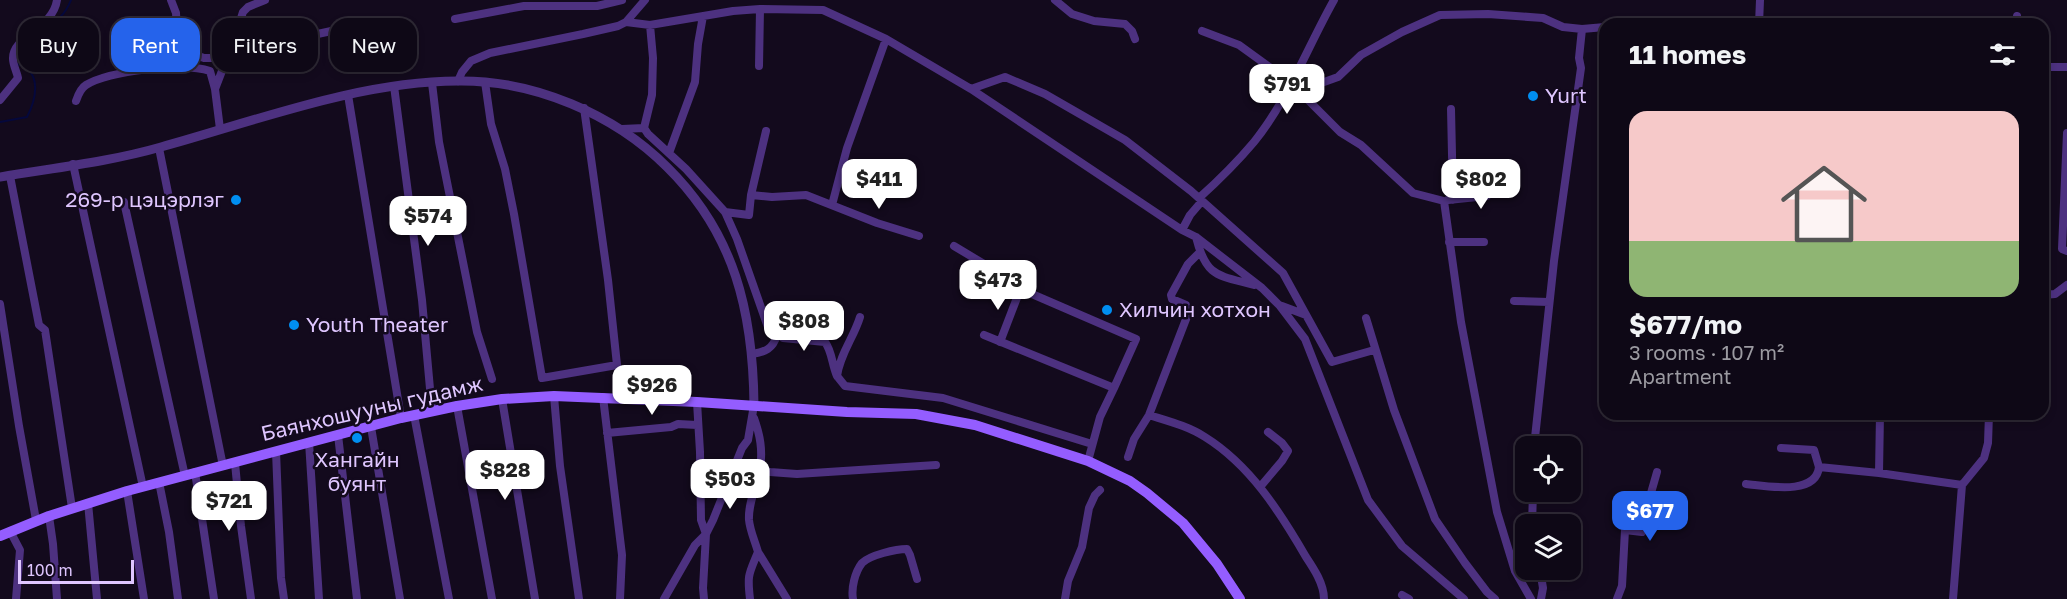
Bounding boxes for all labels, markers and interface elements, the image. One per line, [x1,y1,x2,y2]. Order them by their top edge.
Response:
chip: Buy [18,18,99,72]
chip: Rent [111,18,200,72]
chip: Filters [212,18,318,72]
chip: New [330,18,417,72]
icon: filters [1986,38,2019,71]
text: 11 homes [1629,39,1746,70]
pin: $791 [1251,64,1323,115]
text: $791 [1263,71,1311,95]
place label: Yurt [1545,82,1587,108]
marker: Yurt [1526,89,1540,103]
icon: home [1770,150,1878,258]
pin: $411 [843,159,915,210]
pin: $802 [1445,159,1517,210]
text: $411 [856,166,902,190]
text: $802 [1455,166,1507,190]
place label: 269-р цэцэрлэг [65,186,224,212]
marker: 269-р цэцэрлэг [229,193,243,207]
pin: $574 [392,196,464,247]
text: $574 [404,203,453,227]
pin: $473 [962,260,1034,311]
text: $473 [974,267,1023,291]
place label: Хилчин хотхон [1119,296,1271,322]
pin: $808 [768,301,840,352]
marker: Хилчин хотхон [1100,303,1114,317]
text: $808 [778,308,830,332]
text: $677/mo [1629,309,1742,340]
place label: Youth Theater [306,311,448,337]
marker: Youth Theater [287,318,301,332]
text: 3 rooms · 107 m² [1629,340,1784,364]
text: Apartment [1629,364,1732,388]
pin: $926 [616,365,688,416]
street label: Баянхошууны гудамж [258,370,485,446]
text: $926 [627,372,678,396]
marker: Хангайн буянт [350,431,364,445]
map controls [1515,436,1581,580]
button: locate [1515,436,1581,502]
place label: Хангайн буянт [314,446,400,496]
pin: $828 [469,450,541,501]
text: $828 [479,457,531,481]
pin: $503 [694,459,766,510]
text: $503 [705,466,755,490]
pin: $721 [193,481,265,532]
text: $721 [206,488,252,512]
pin: $677 [1614,491,1686,542]
text: $677 [1626,498,1674,522]
button: layers [1515,514,1581,580]
scale bar [18,557,134,584]
text: 100 m [27,560,73,580]

